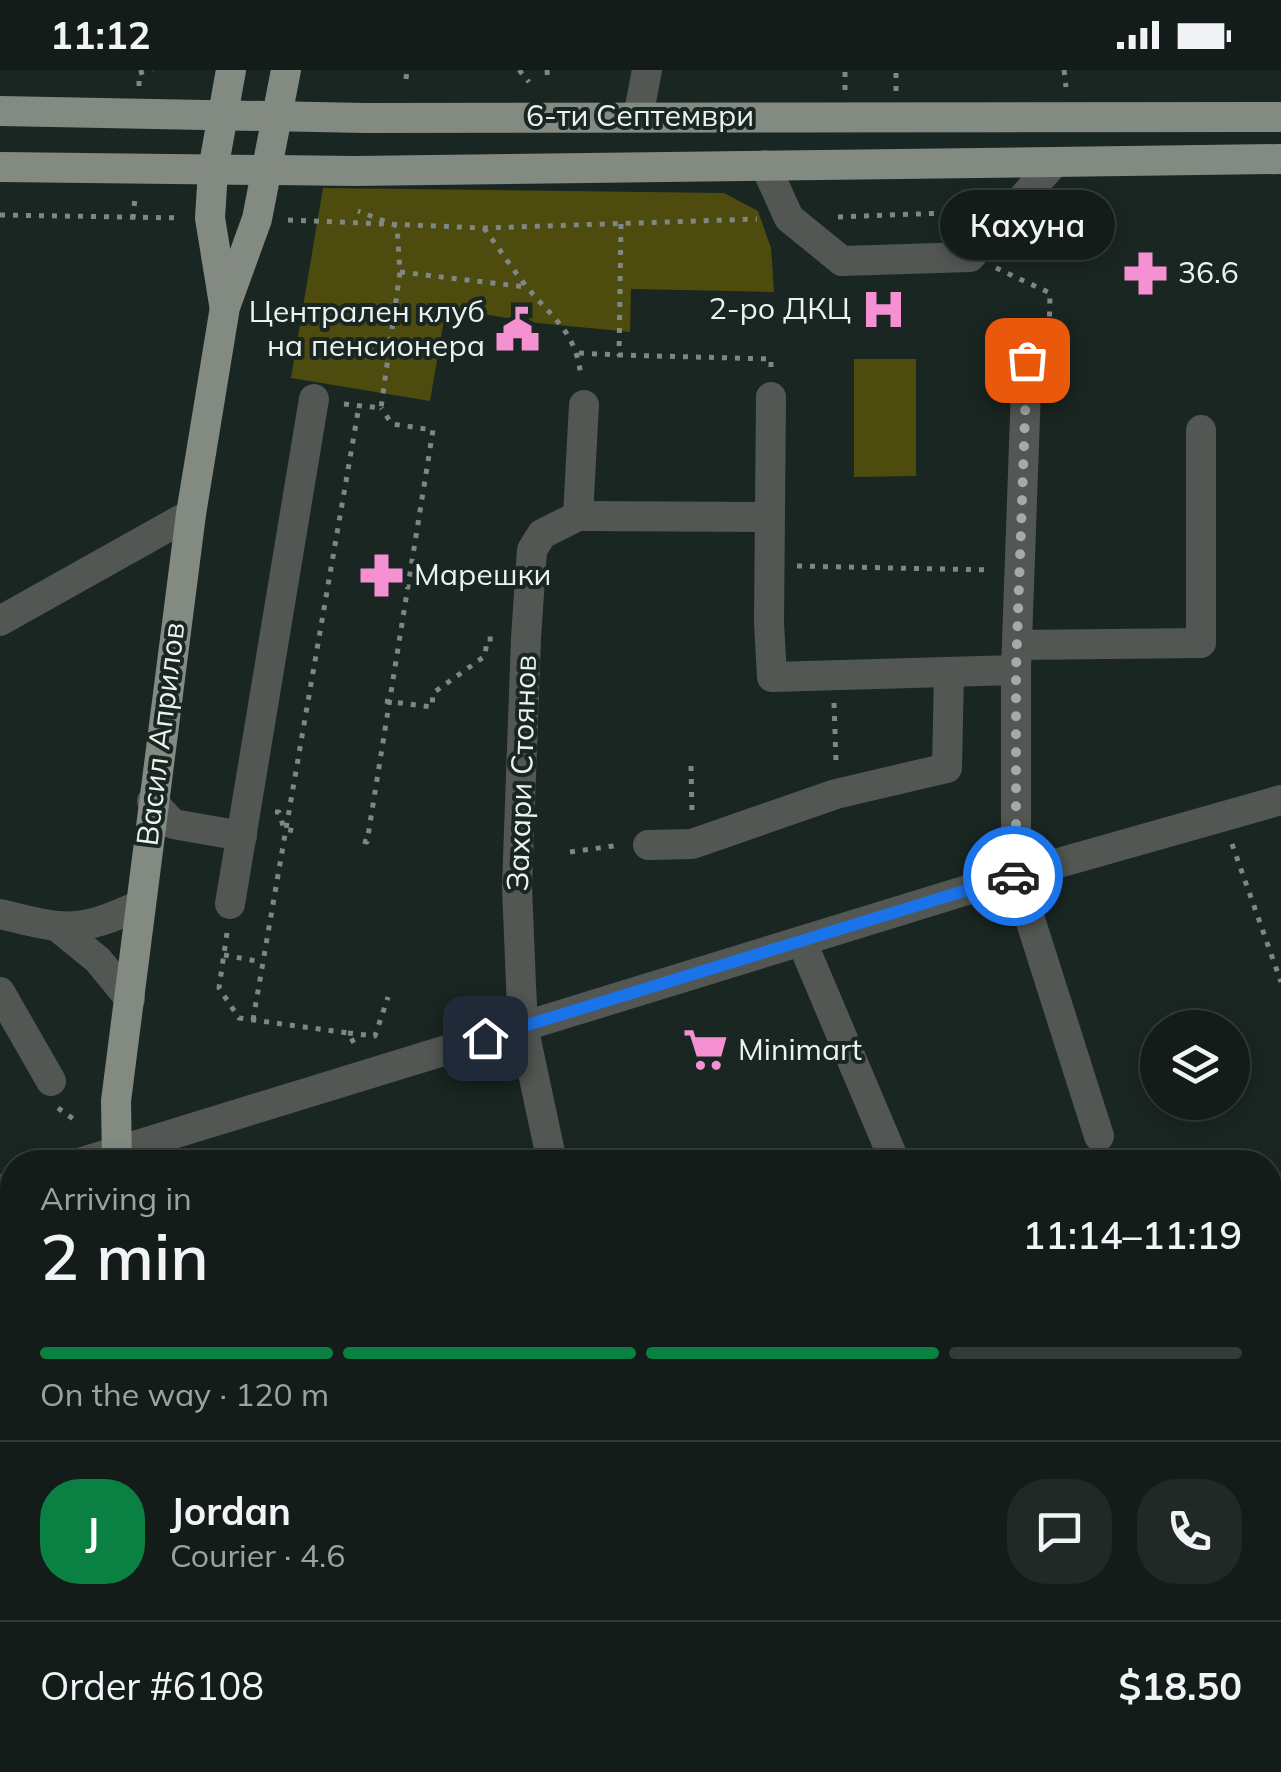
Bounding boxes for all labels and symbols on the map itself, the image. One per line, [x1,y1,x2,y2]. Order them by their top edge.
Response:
street label: 6-ти Септември [526,96,754,134]
callout: Кахуна [940,190,1114,260]
pharmacy icon: 36.6 [1121,249,1169,297]
place label: 36.6 [1178,253,1239,291]
hospital icon: 2-ро ДКЦ [860,285,908,333]
place label: 2-ро ДКЦ [709,289,851,327]
place label: Централен клуб на пенсионера [249,292,485,364]
public building icon: Централен клуб на пенсионера [494,305,542,353]
pin [985,318,1070,403]
pharmacy icon: Марешки [357,551,405,599]
place label: Марешки [414,555,551,593]
street label: Васил Априлов [127,620,193,848]
street label: Захари Стоянов [498,654,544,892]
courier [963,826,1063,926]
pin [443,996,528,1081]
supermarket icon: Minimart [681,1026,729,1074]
place label: Minimart [738,1030,862,1068]

